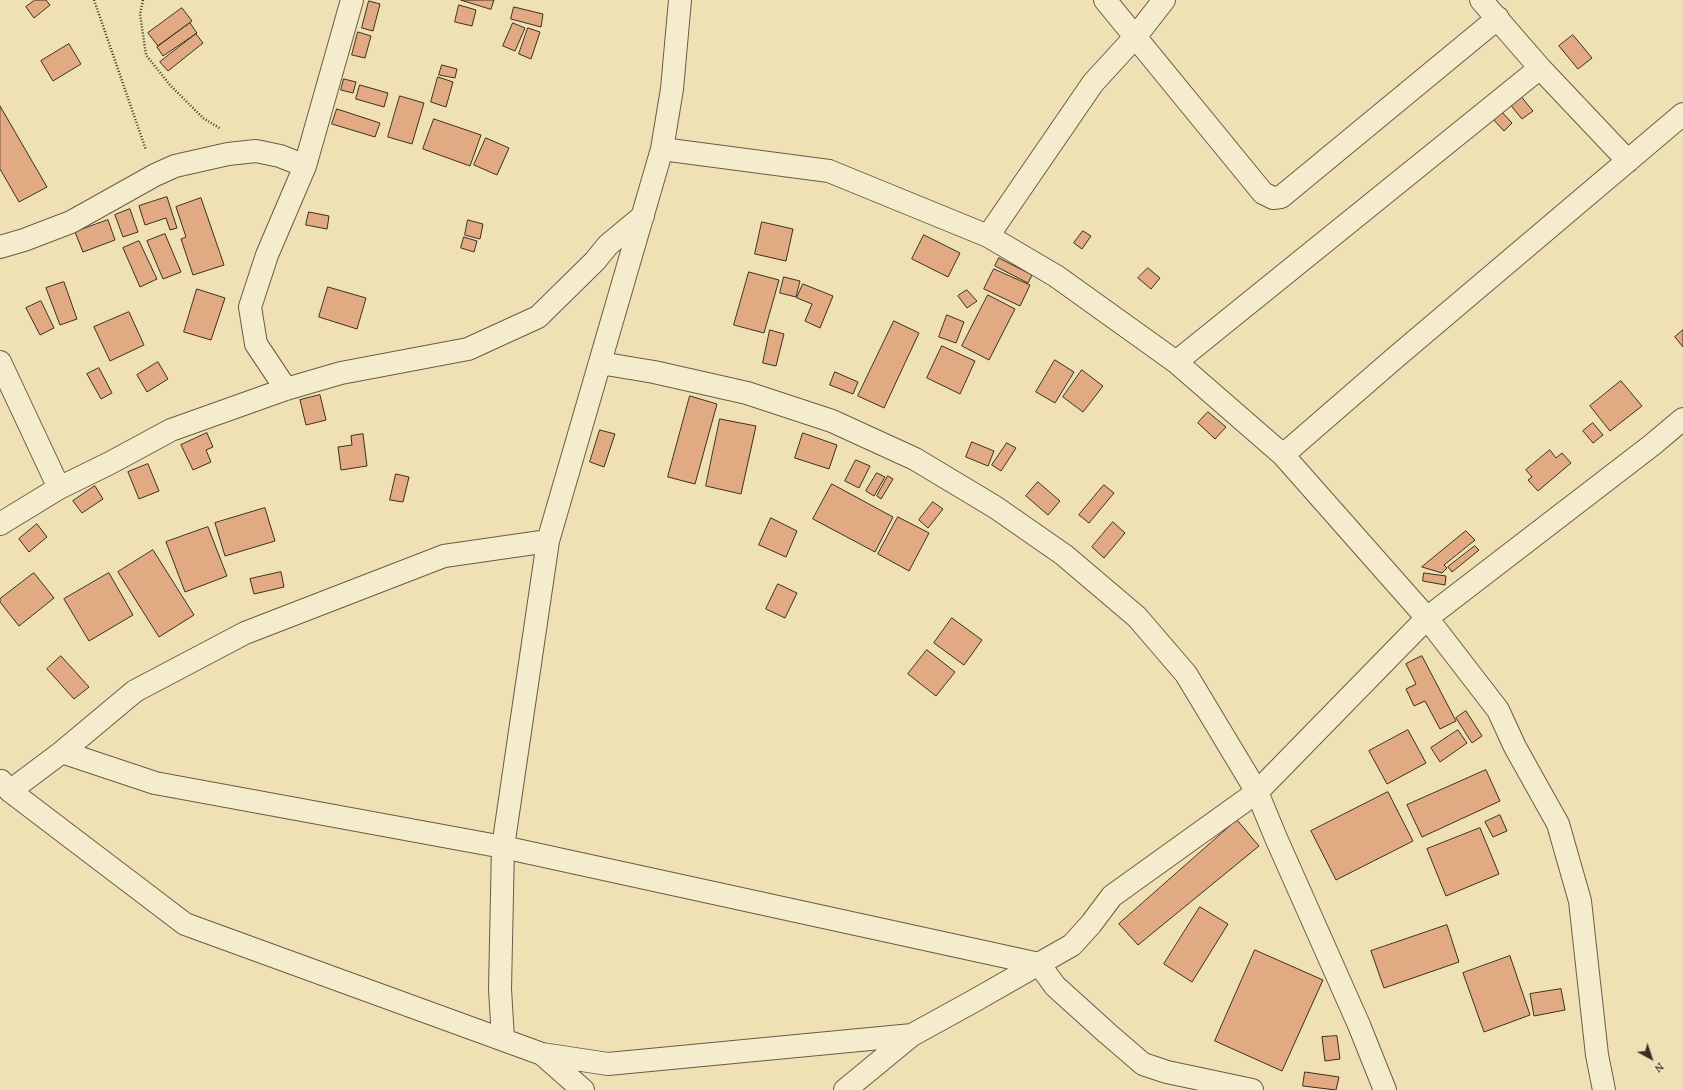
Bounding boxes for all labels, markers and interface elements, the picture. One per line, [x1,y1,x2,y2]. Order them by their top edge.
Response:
north arrow [1631,1038,1671,1078]
text: N [1652,1060,1666,1075]

